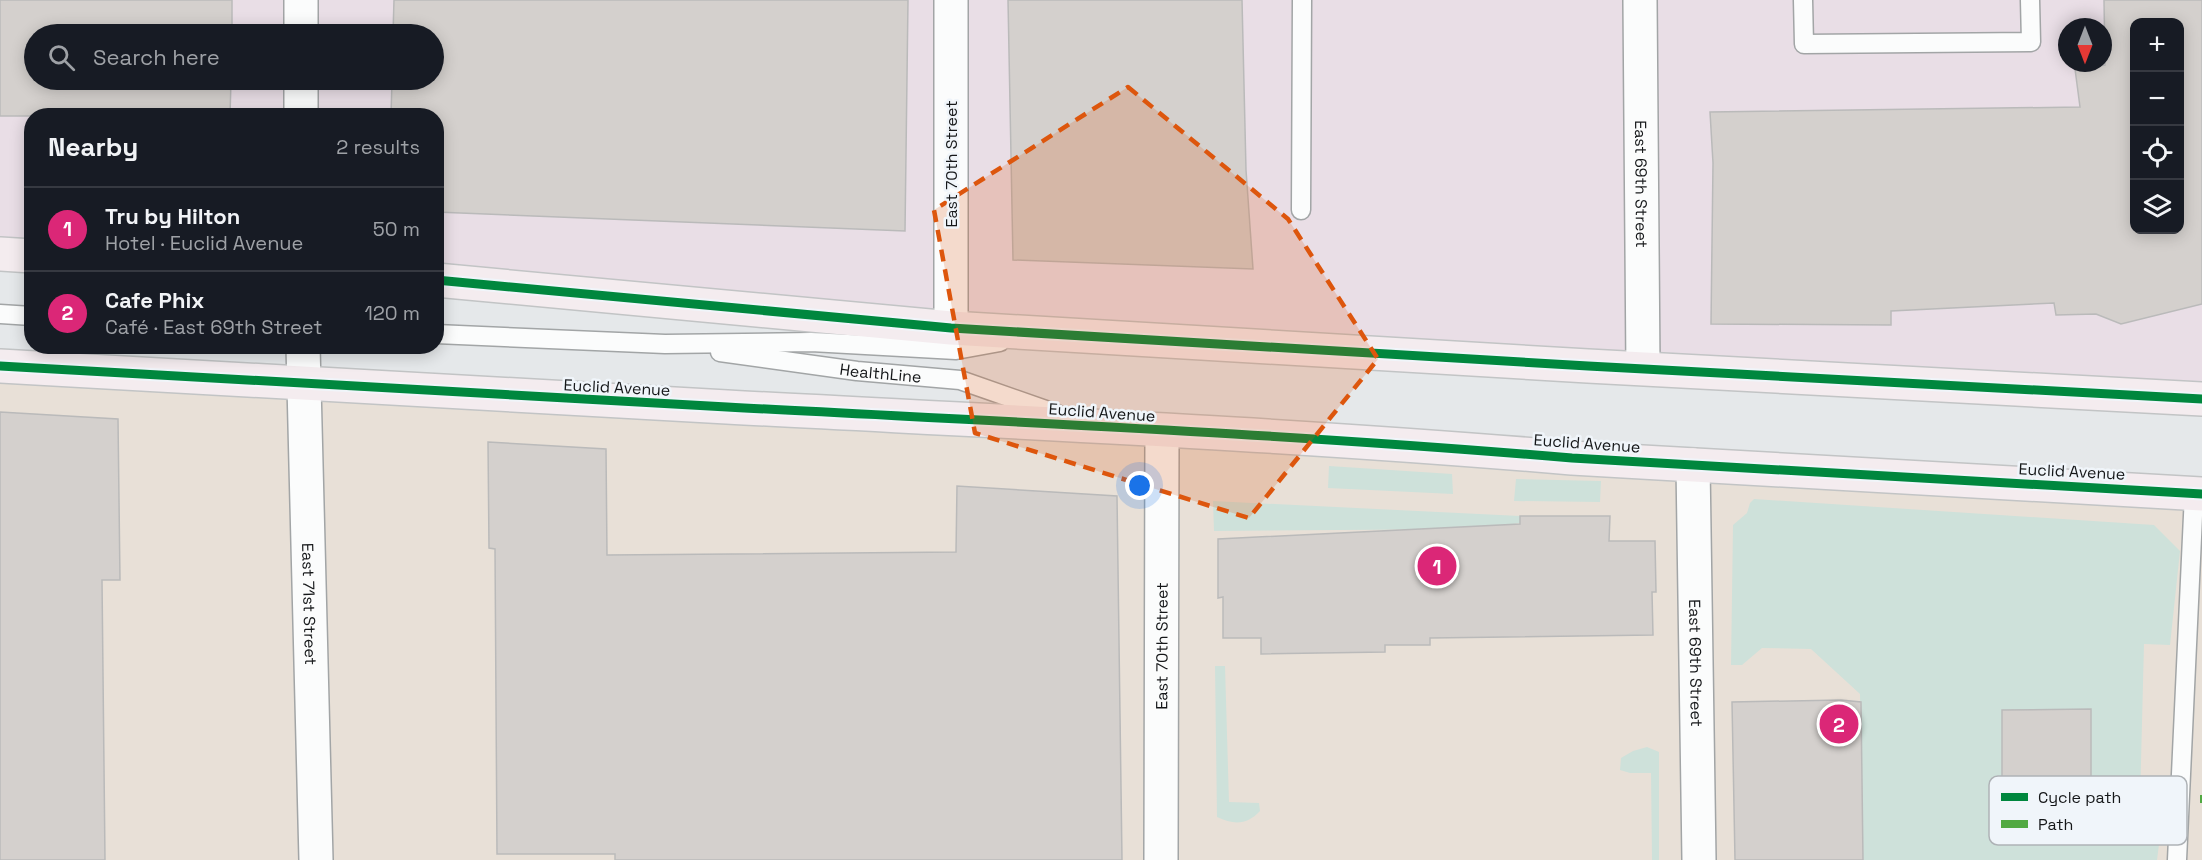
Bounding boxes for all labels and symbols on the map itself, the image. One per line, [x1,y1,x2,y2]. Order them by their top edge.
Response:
north arrow [2058,18,2112,72]
street label: East 70th Street [941,100,962,228]
street label: East 69th Street [1630,120,1652,248]
street label: HealthLine [838,359,922,388]
street label: Euclid Avenue [563,374,671,401]
street label: Euclid Avenue [1048,398,1156,427]
street label: Euclid Avenue [1533,429,1641,458]
street label: Euclid Avenue [2018,458,2126,485]
your location [1125,471,1154,500]
street label: East 71st Street [297,543,321,665]
pin: 1 [1418,544,1456,588]
street label: East 70th Street [1151,582,1173,710]
street label: East 69th Street [1684,599,1707,727]
pin: 2 [1820,702,1858,746]
legend [1989,776,2187,845]
text: Cycle path [2038,787,2121,808]
text: Path [2038,814,2073,835]

